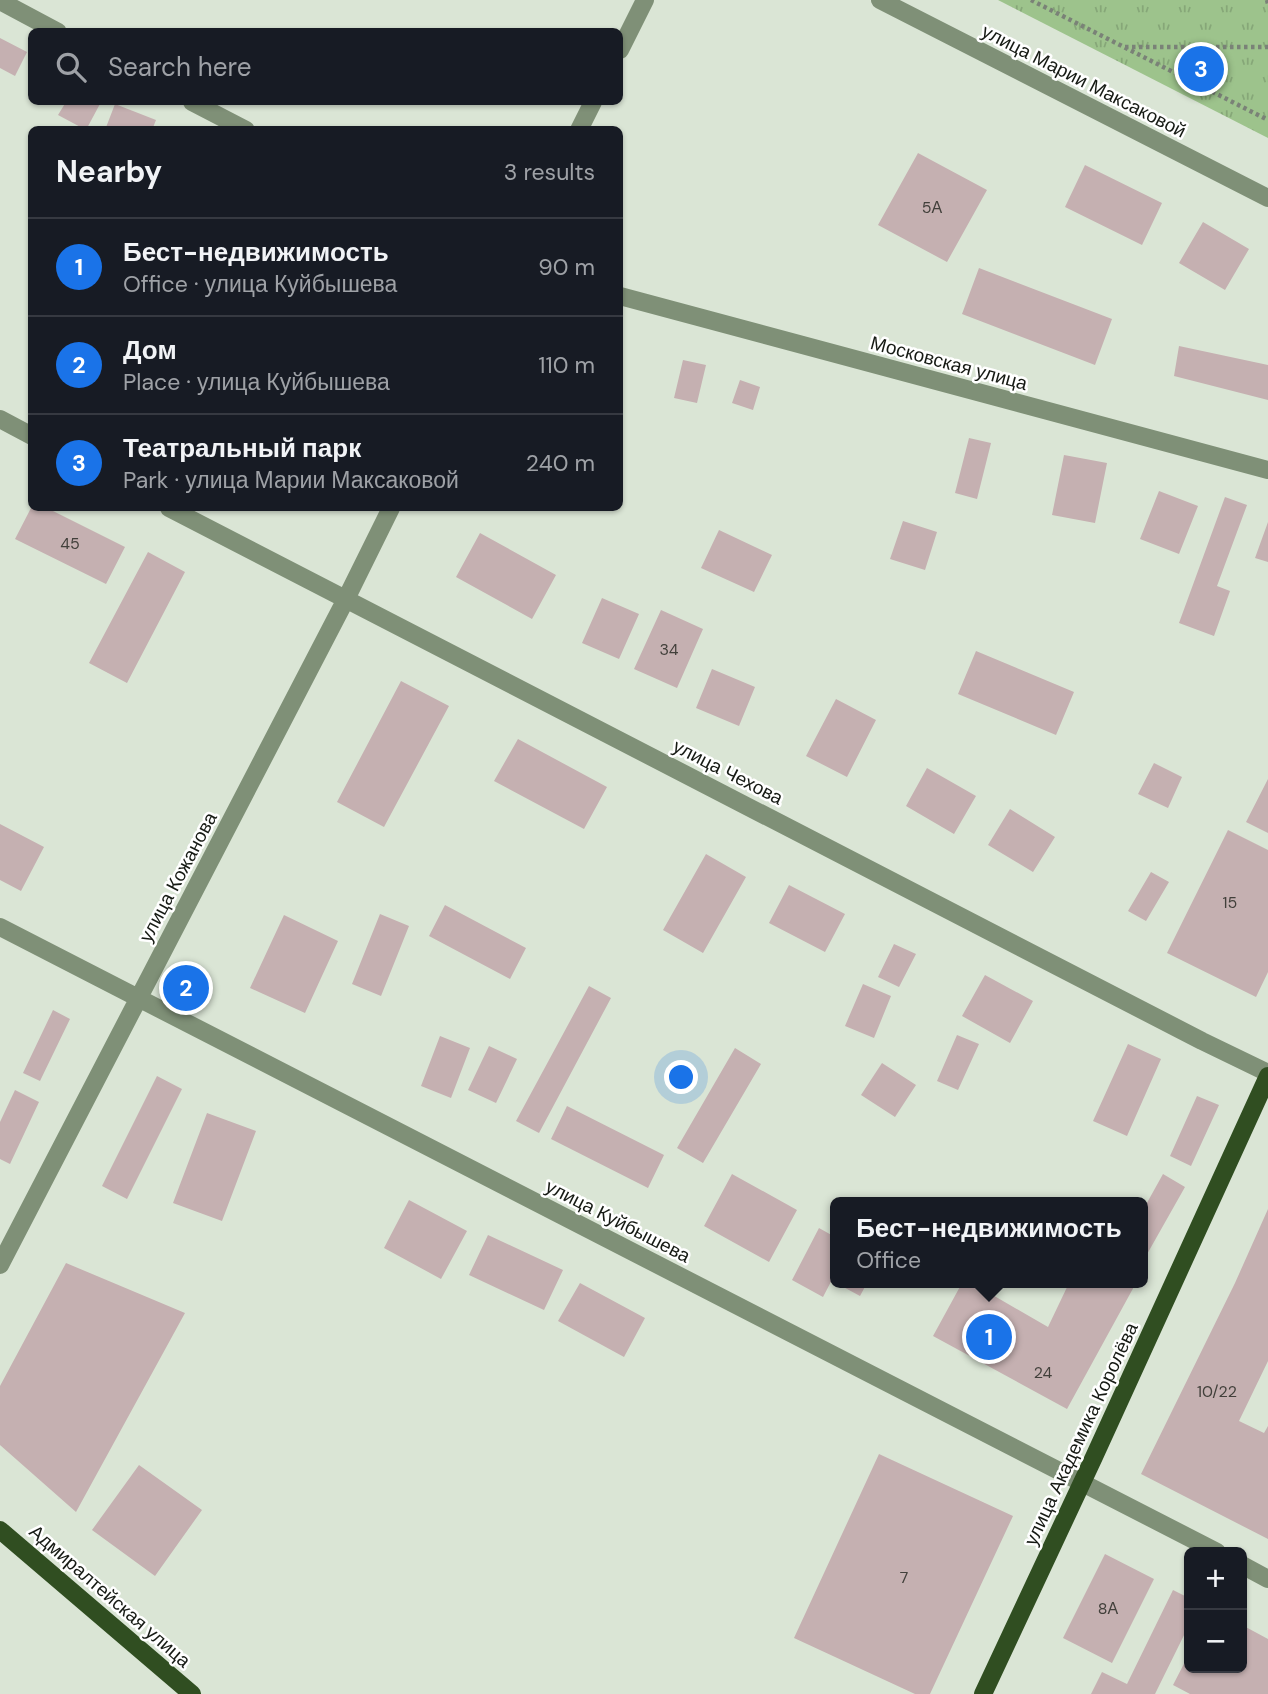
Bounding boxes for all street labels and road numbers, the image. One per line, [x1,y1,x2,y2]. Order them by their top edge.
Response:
street label: улица Марии Максаковой [978,19,1190,143]
street label: Московская улица [868,330,1031,396]
street label: улица Чехова [669,734,788,811]
street label: улица Кожанова [133,807,223,946]
street label: улица Куйбышева [541,1174,695,1268]
street label: улица Академика Королёва [1018,1318,1144,1550]
street label: Адмиралтейская улица [24,1519,196,1673]

